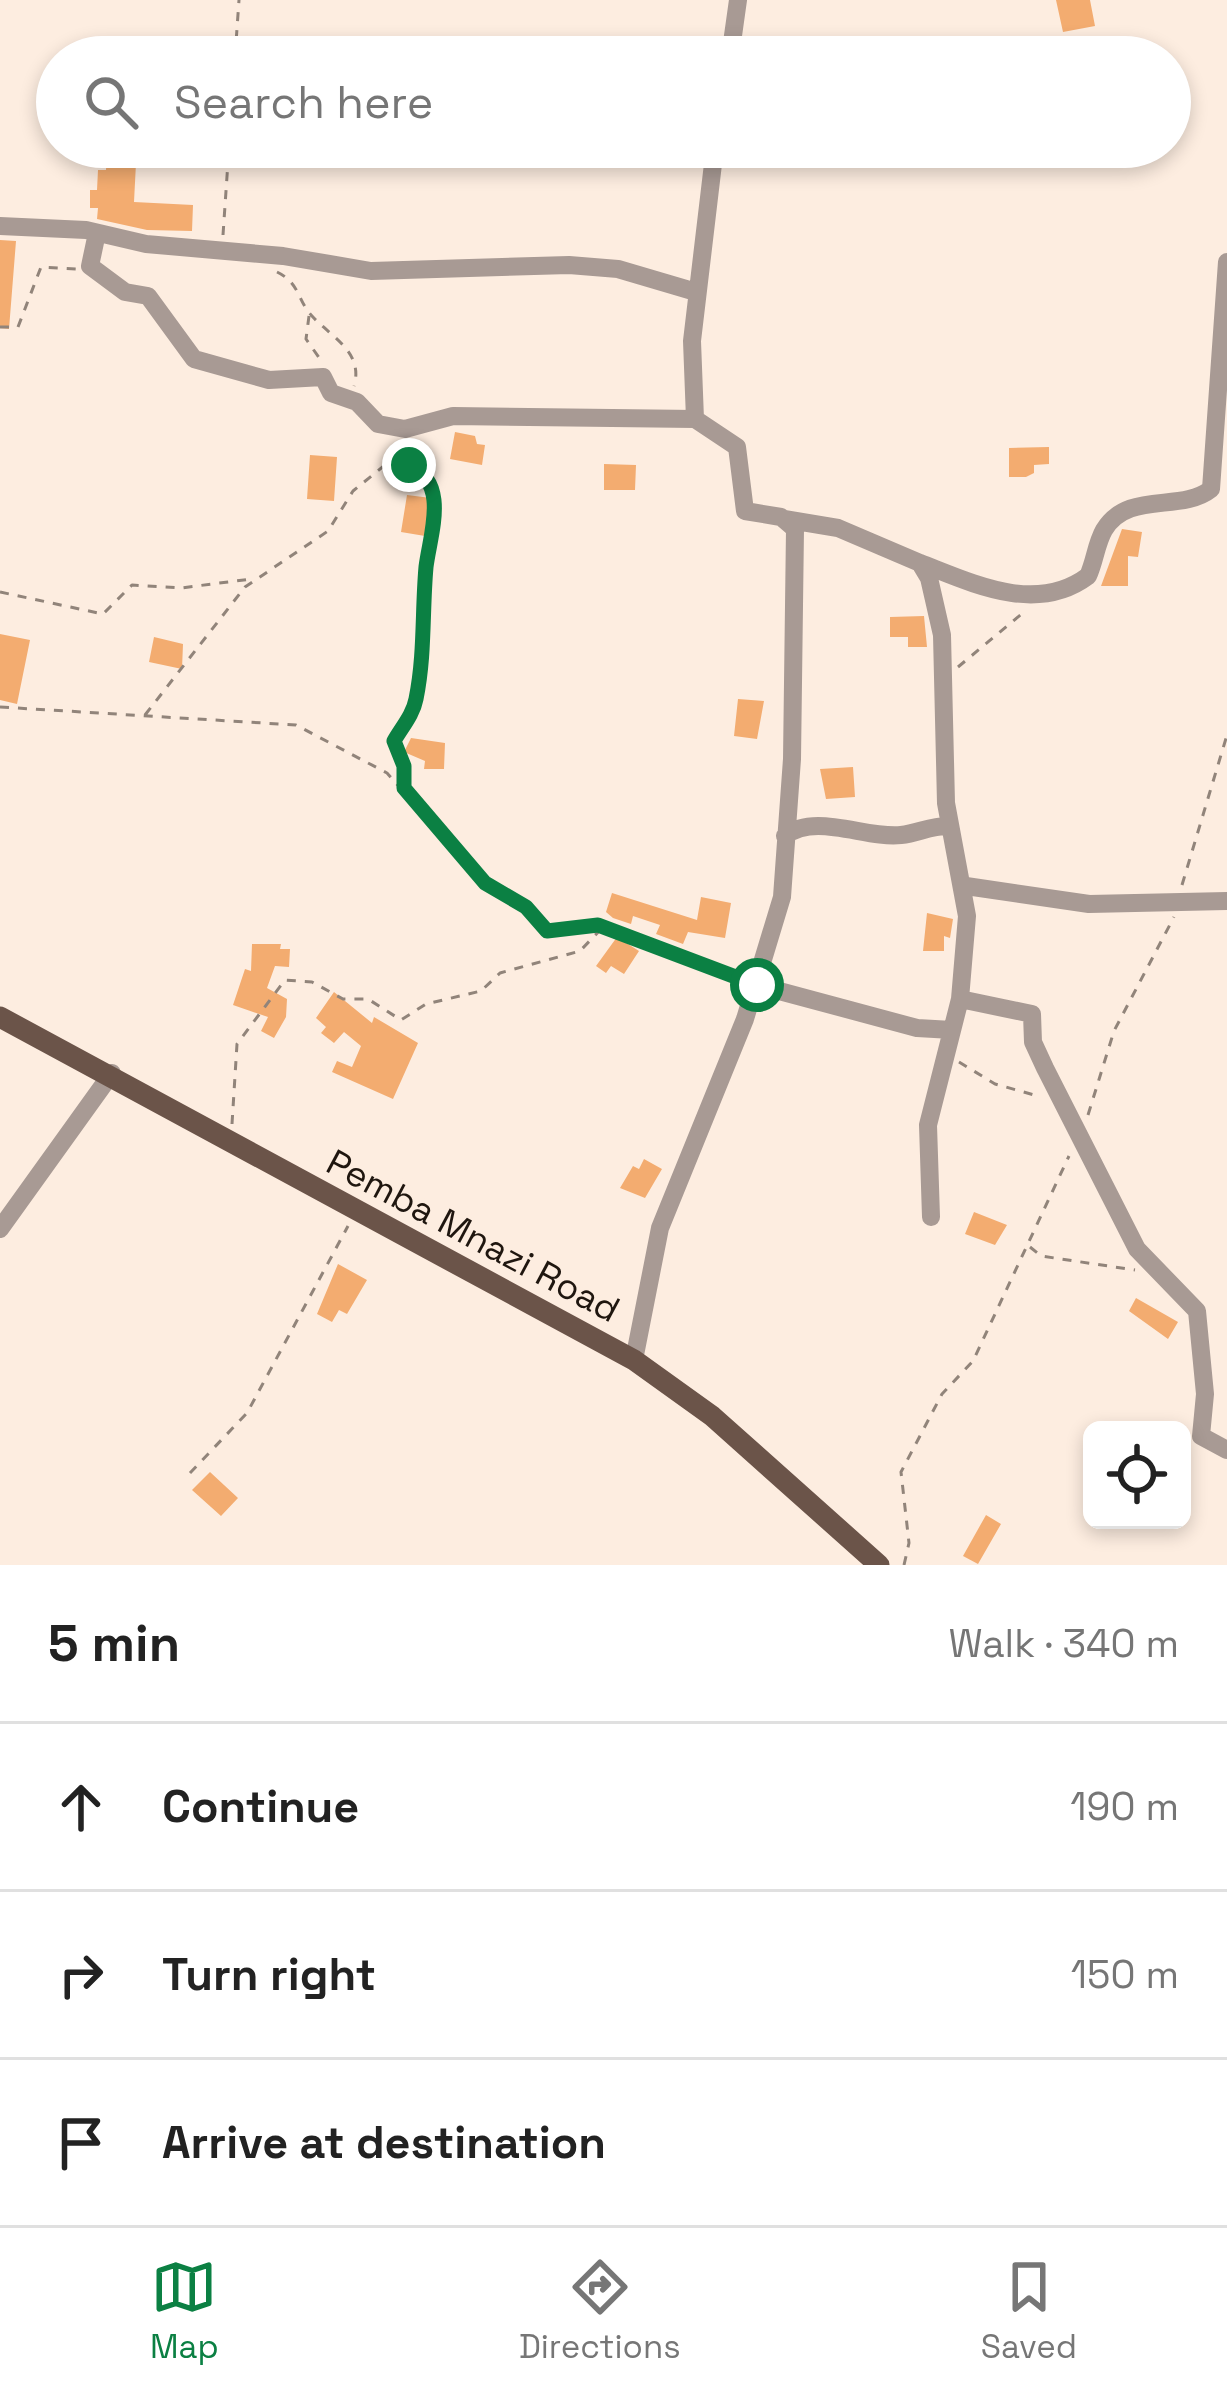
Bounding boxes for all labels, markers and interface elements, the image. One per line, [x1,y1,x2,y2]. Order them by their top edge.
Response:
search box [36,36,1191,168]
icon: search [78,69,144,135]
text: Search here [174,74,433,131]
route end [382,438,436,492]
route start [730,958,784,1012]
street label: Pemba Mnazi Road [318,1139,628,1333]
map controls [1083,1421,1191,1529]
button: locate [1083,1421,1191,1529]
text: 5 min [48,1611,180,1676]
text: Walk · 340 m [948,1619,1179,1668]
icon: ahead [48,1774,114,1840]
text: Continue [162,1778,359,1835]
text: 190 m [1070,1782,1179,1831]
icon: right [48,1942,114,2008]
text: Turn right [162,1946,376,2003]
text: 150 m [1071,1950,1179,1999]
icon: arrive [48,2110,114,2176]
text: Arrive at destination [162,2114,606,2171]
tab: Map [150,2254,219,2368]
tab: Directions [519,2254,681,2368]
tab: Saved [981,2254,1077,2368]

